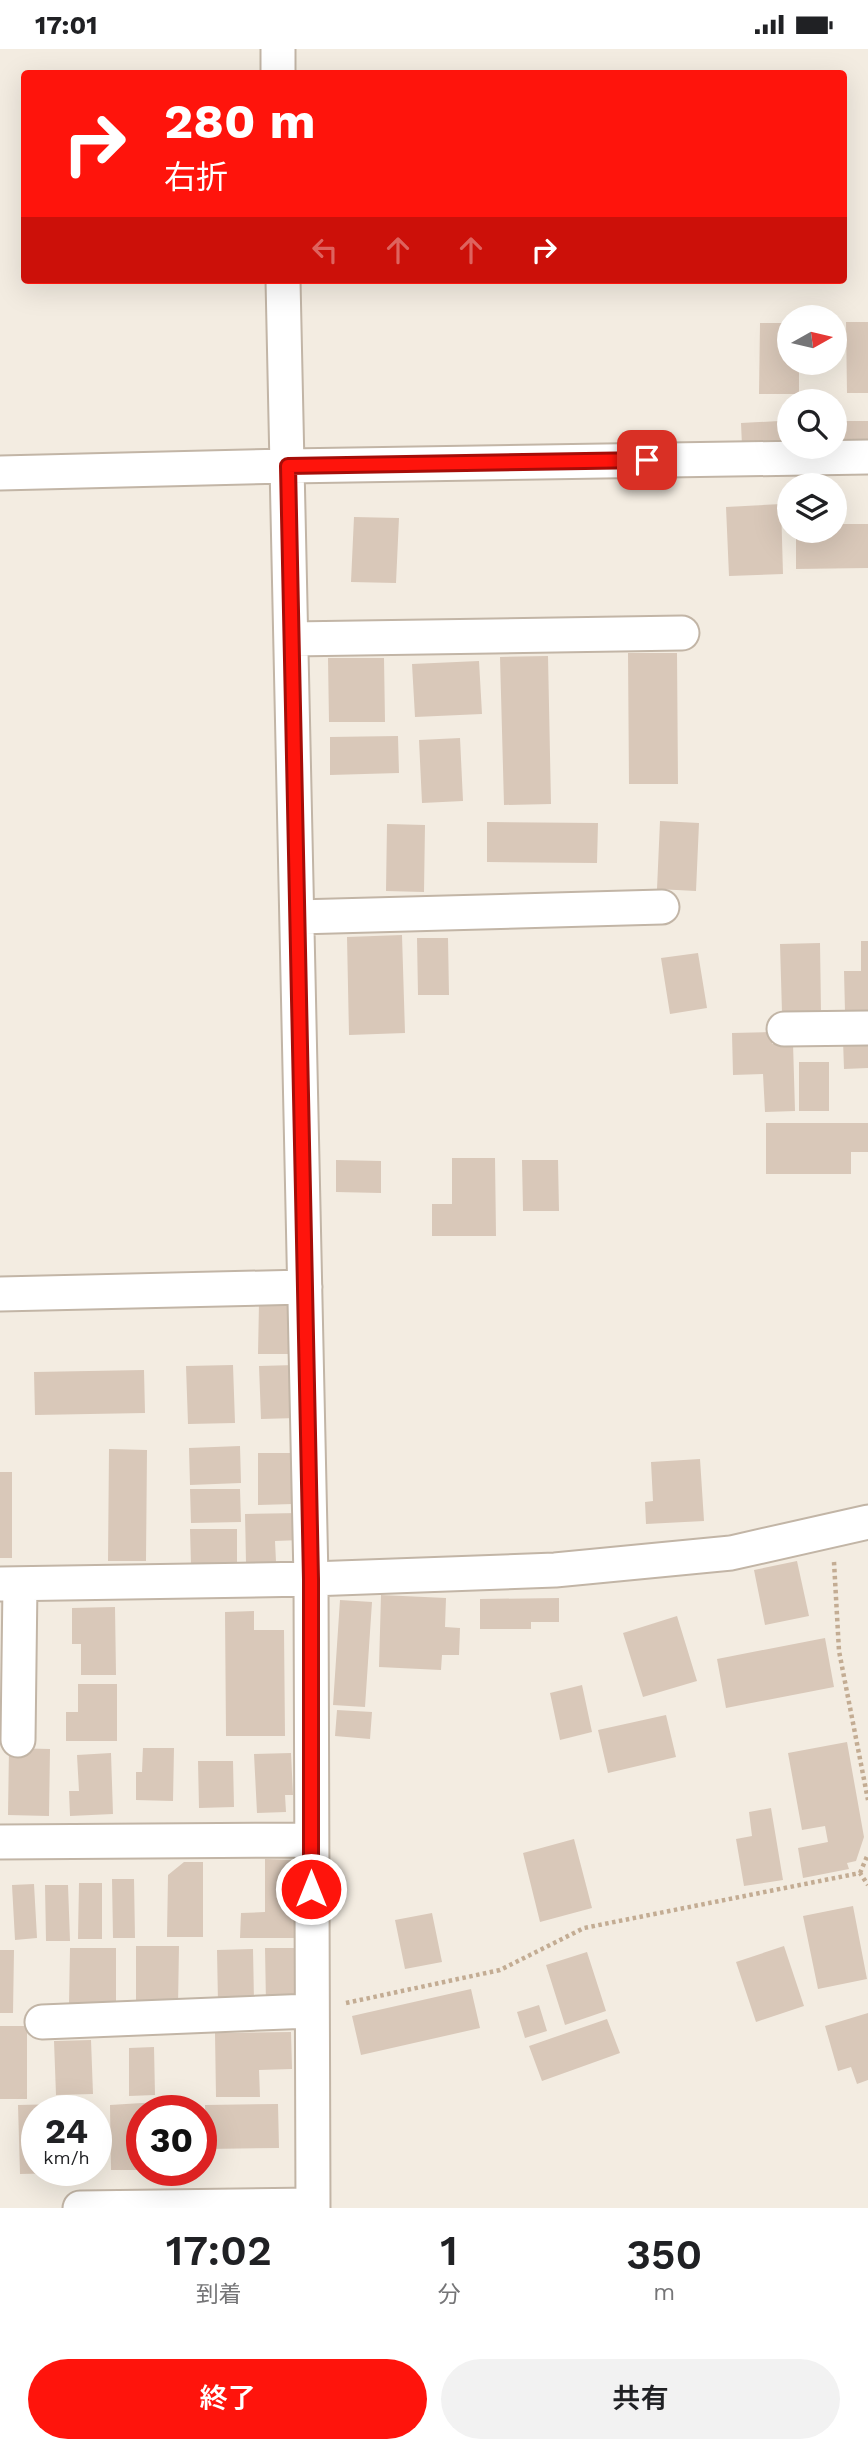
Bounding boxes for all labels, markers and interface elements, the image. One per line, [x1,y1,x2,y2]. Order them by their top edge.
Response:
text: 17:01 [35,10,97,40]
text: 280 m [164,92,316,150]
icon: right [49,98,140,189]
text: 右折 [164,158,228,196]
icon: left [306,231,344,269]
icon: ahead [379,231,417,269]
icon: ahead [452,231,490,269]
icon: right [525,231,563,269]
north arrow [777,305,847,375]
map controls [777,305,847,543]
button: search [777,389,847,459]
pin [617,430,677,490]
icon: arrive [628,441,666,479]
button: layers [777,473,847,543]
position arrow [274,1852,348,1926]
speed limit sign: 30 [126,2095,217,2186]
text: 24 [45,2110,88,2152]
text: km/h [43,2147,90,2168]
text: 17:02 [166,2226,272,2275]
text: 1 [440,2226,458,2275]
text: 350 [626,2230,702,2279]
text: m [653,2279,675,2306]
text: 到着 [196,2281,242,2308]
text: 分 [438,2281,461,2308]
button: 終了 [28,2359,427,2439]
button: 共有 [441,2359,840,2439]

